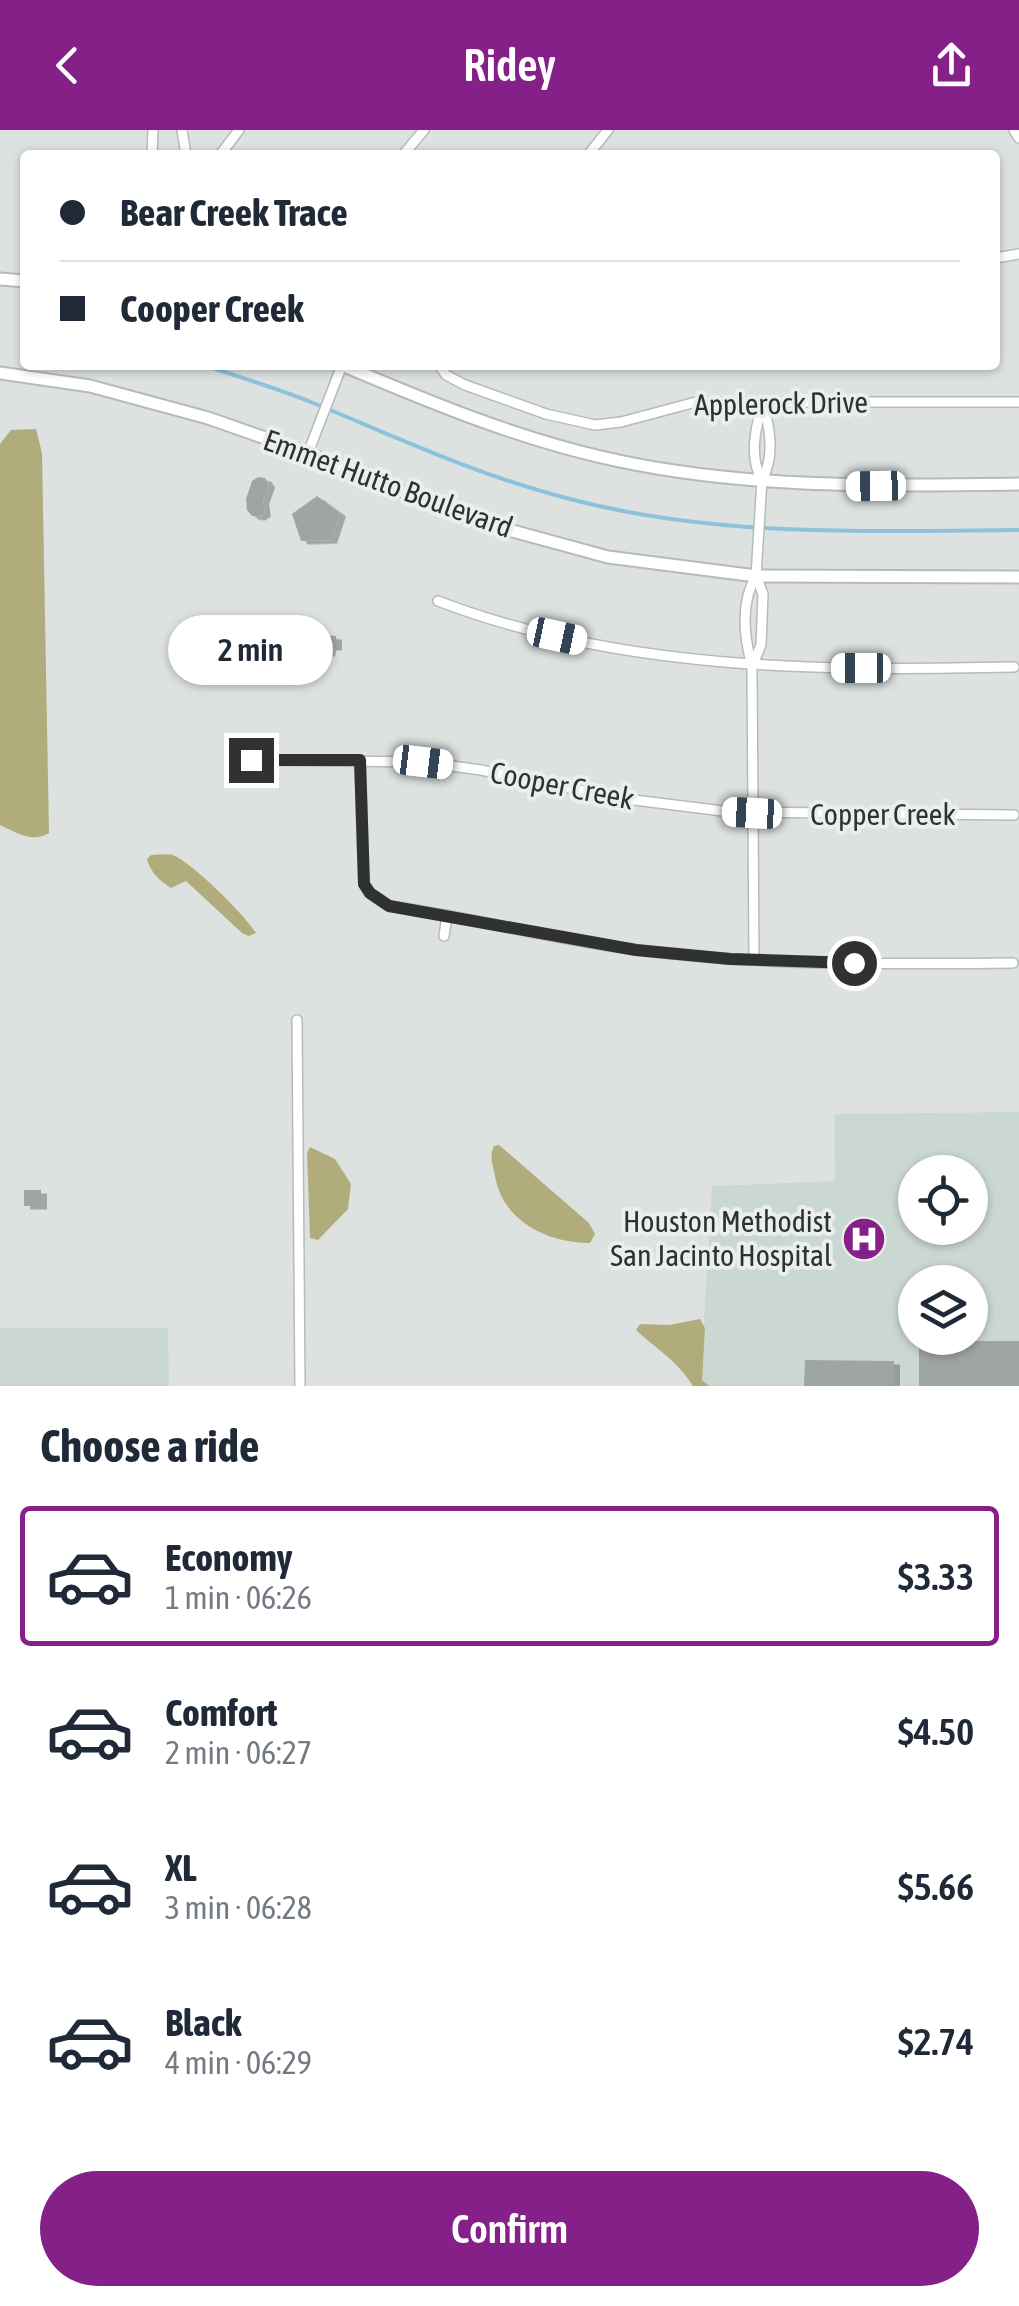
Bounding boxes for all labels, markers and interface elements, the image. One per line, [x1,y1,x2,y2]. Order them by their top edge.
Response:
icon: back [40,38,95,93]
icon: share [924,38,979,93]
text: Ridey [463,39,556,91]
text: Bear Creek Trace [120,191,348,234]
text: Cooper Creek [120,287,304,330]
street label: Applerock Drive [694,384,868,422]
street label: Emmet Hutto Boulevard [259,422,517,544]
car [846,470,906,502]
callout: 2 min [168,615,334,685]
car [525,615,589,657]
text: 2 min [218,631,283,668]
car [831,653,891,683]
route end [229,738,274,783]
car [391,743,455,781]
street label: Cooper Creek [488,754,637,816]
car [721,796,783,830]
street label: Copper Creek [810,797,956,831]
route start [832,941,877,986]
map controls [898,1155,988,1355]
button: locate [898,1155,988,1245]
place label: Houston Methodist San Jacinto Hospital [610,1204,832,1272]
hospital icon: Houston Methodist San Jacinto Hospital [841,1216,887,1262]
button: layers [898,1265,988,1355]
text: Choose a ride [40,1420,259,1472]
icon: car [45,1531,135,1621]
text: Economy [165,1536,292,1579]
text: $3.33 [898,1555,974,1598]
text: 1 min · 06:26 [165,1579,312,1616]
icon: car [45,1686,135,1776]
text: Comfort [165,1691,277,1734]
text: $4.50 [898,1710,974,1753]
text: 2 min · 06:27 [165,1734,312,1771]
icon: car [45,1841,135,1931]
text: XL [165,1846,197,1889]
text: $5.66 [898,1865,974,1908]
text: 3 min · 06:28 [165,1889,312,1926]
icon: car [45,1996,135,2086]
text: Black [165,2001,242,2044]
text: $2.74 [898,2020,974,2063]
text: 4 min · 06:29 [165,2044,312,2081]
button: Confirm [40,2171,979,2286]

